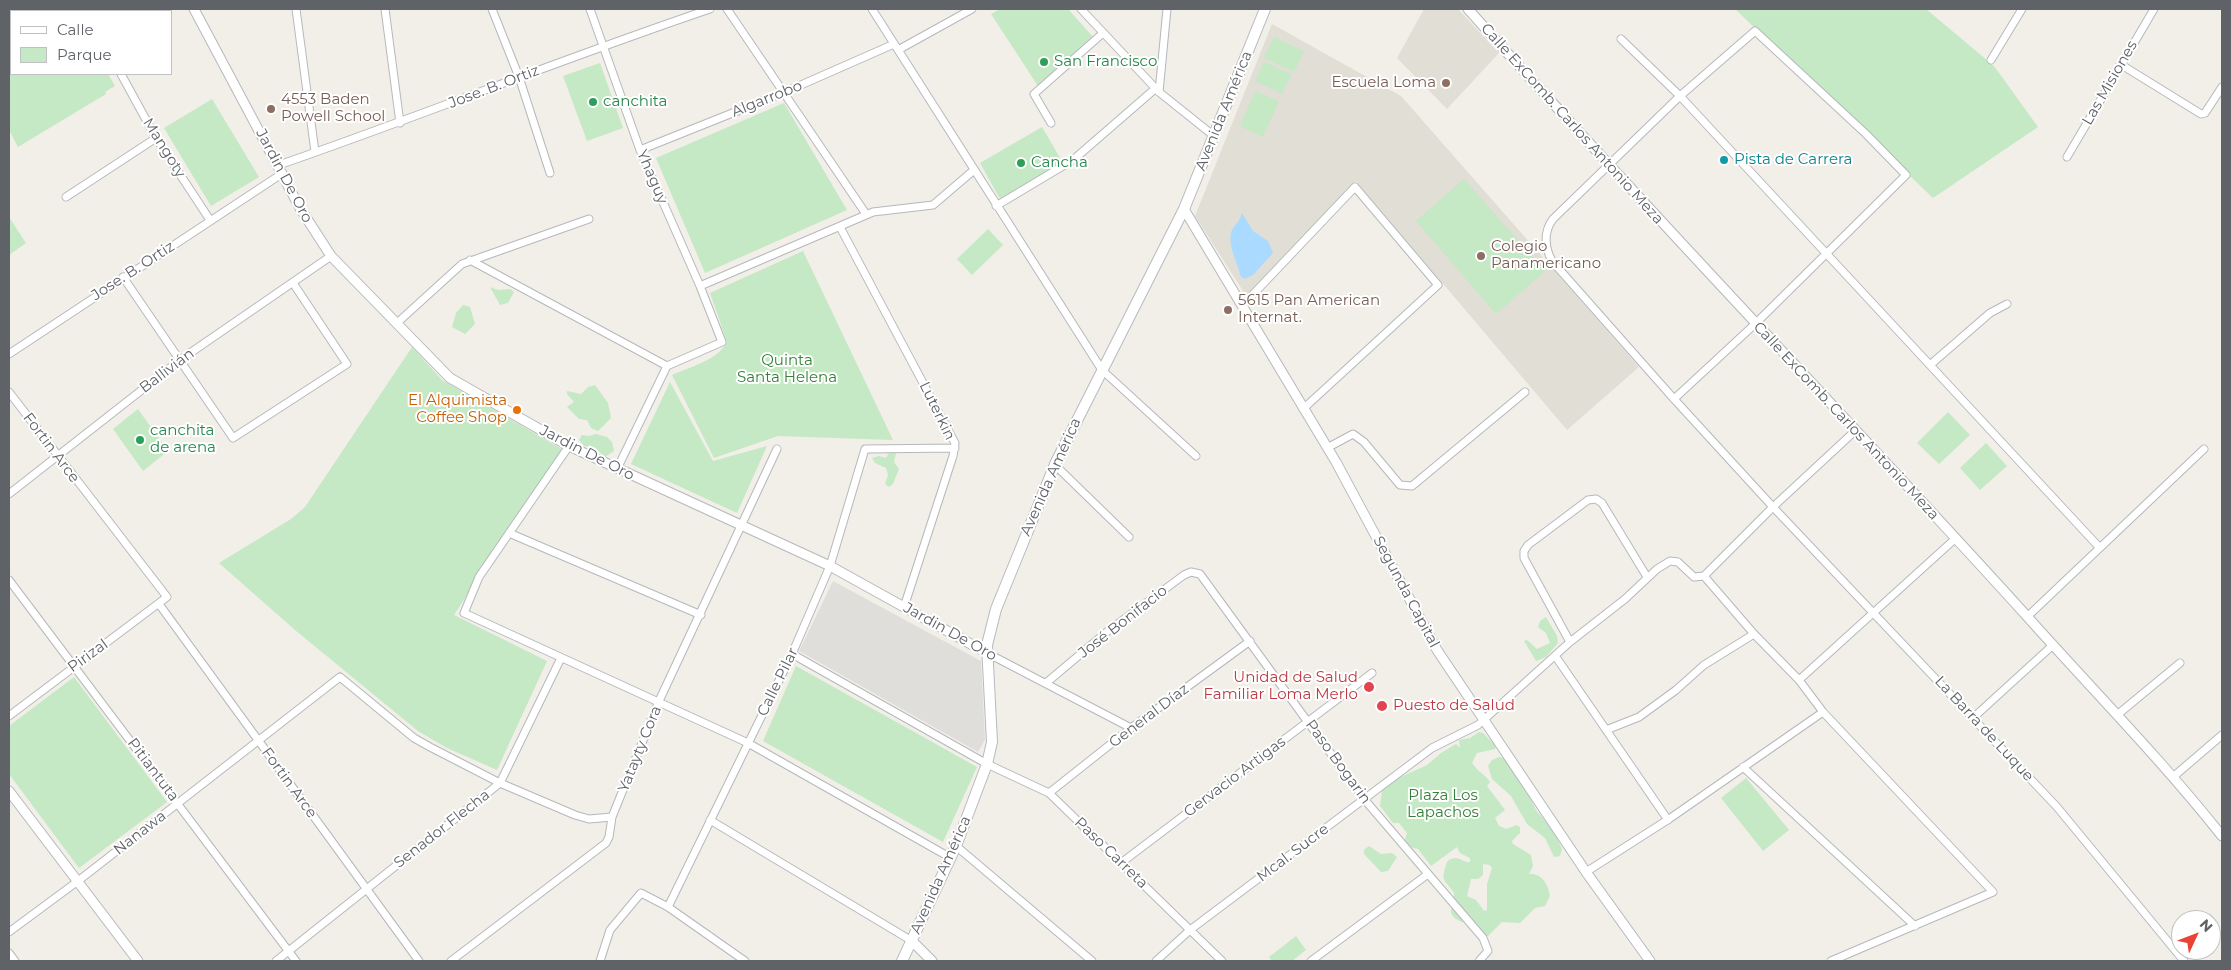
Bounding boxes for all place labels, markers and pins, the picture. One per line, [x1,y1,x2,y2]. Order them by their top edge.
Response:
place label: San Francisco [1054,53,1157,71]
marker: San Francisco [1038,56,1050,68]
place label: Escuela Loma [1331,74,1436,92]
marker: Escuela Loma [1440,77,1452,89]
place label: 4553 Baden Powell School [281,91,385,126]
place label: canchita [603,93,667,111]
marker: canchita [587,96,599,108]
marker: 4553 Baden Powell School [265,103,277,115]
place label: Pista de Carrera [1734,151,1852,169]
place label: Cancha [1031,154,1088,172]
marker: Pista de Carrera [1718,154,1730,166]
marker: Cancha [1015,157,1027,169]
place label: Colegio Panamericano [1491,238,1601,273]
marker: Colegio Panamericano [1475,250,1487,262]
place label: 5615 Pan American Internat. [1238,292,1380,327]
marker: 5615 Pan American Internat. [1222,304,1234,316]
place label: El Alquimista Coffee Shop [408,392,507,427]
marker: El Alquimista Coffee Shop [511,404,523,416]
place label: canchita de arena [150,422,216,457]
marker: canchita de arena [134,434,146,446]
place label: Unidad de Salud Familiar Loma Merlo [1204,669,1358,704]
marker: Unidad de Salud Familiar Loma Merlo [1362,680,1376,694]
place label: Puesto de Salud [1393,697,1515,715]
marker: Puesto de Salud [1375,699,1389,713]

